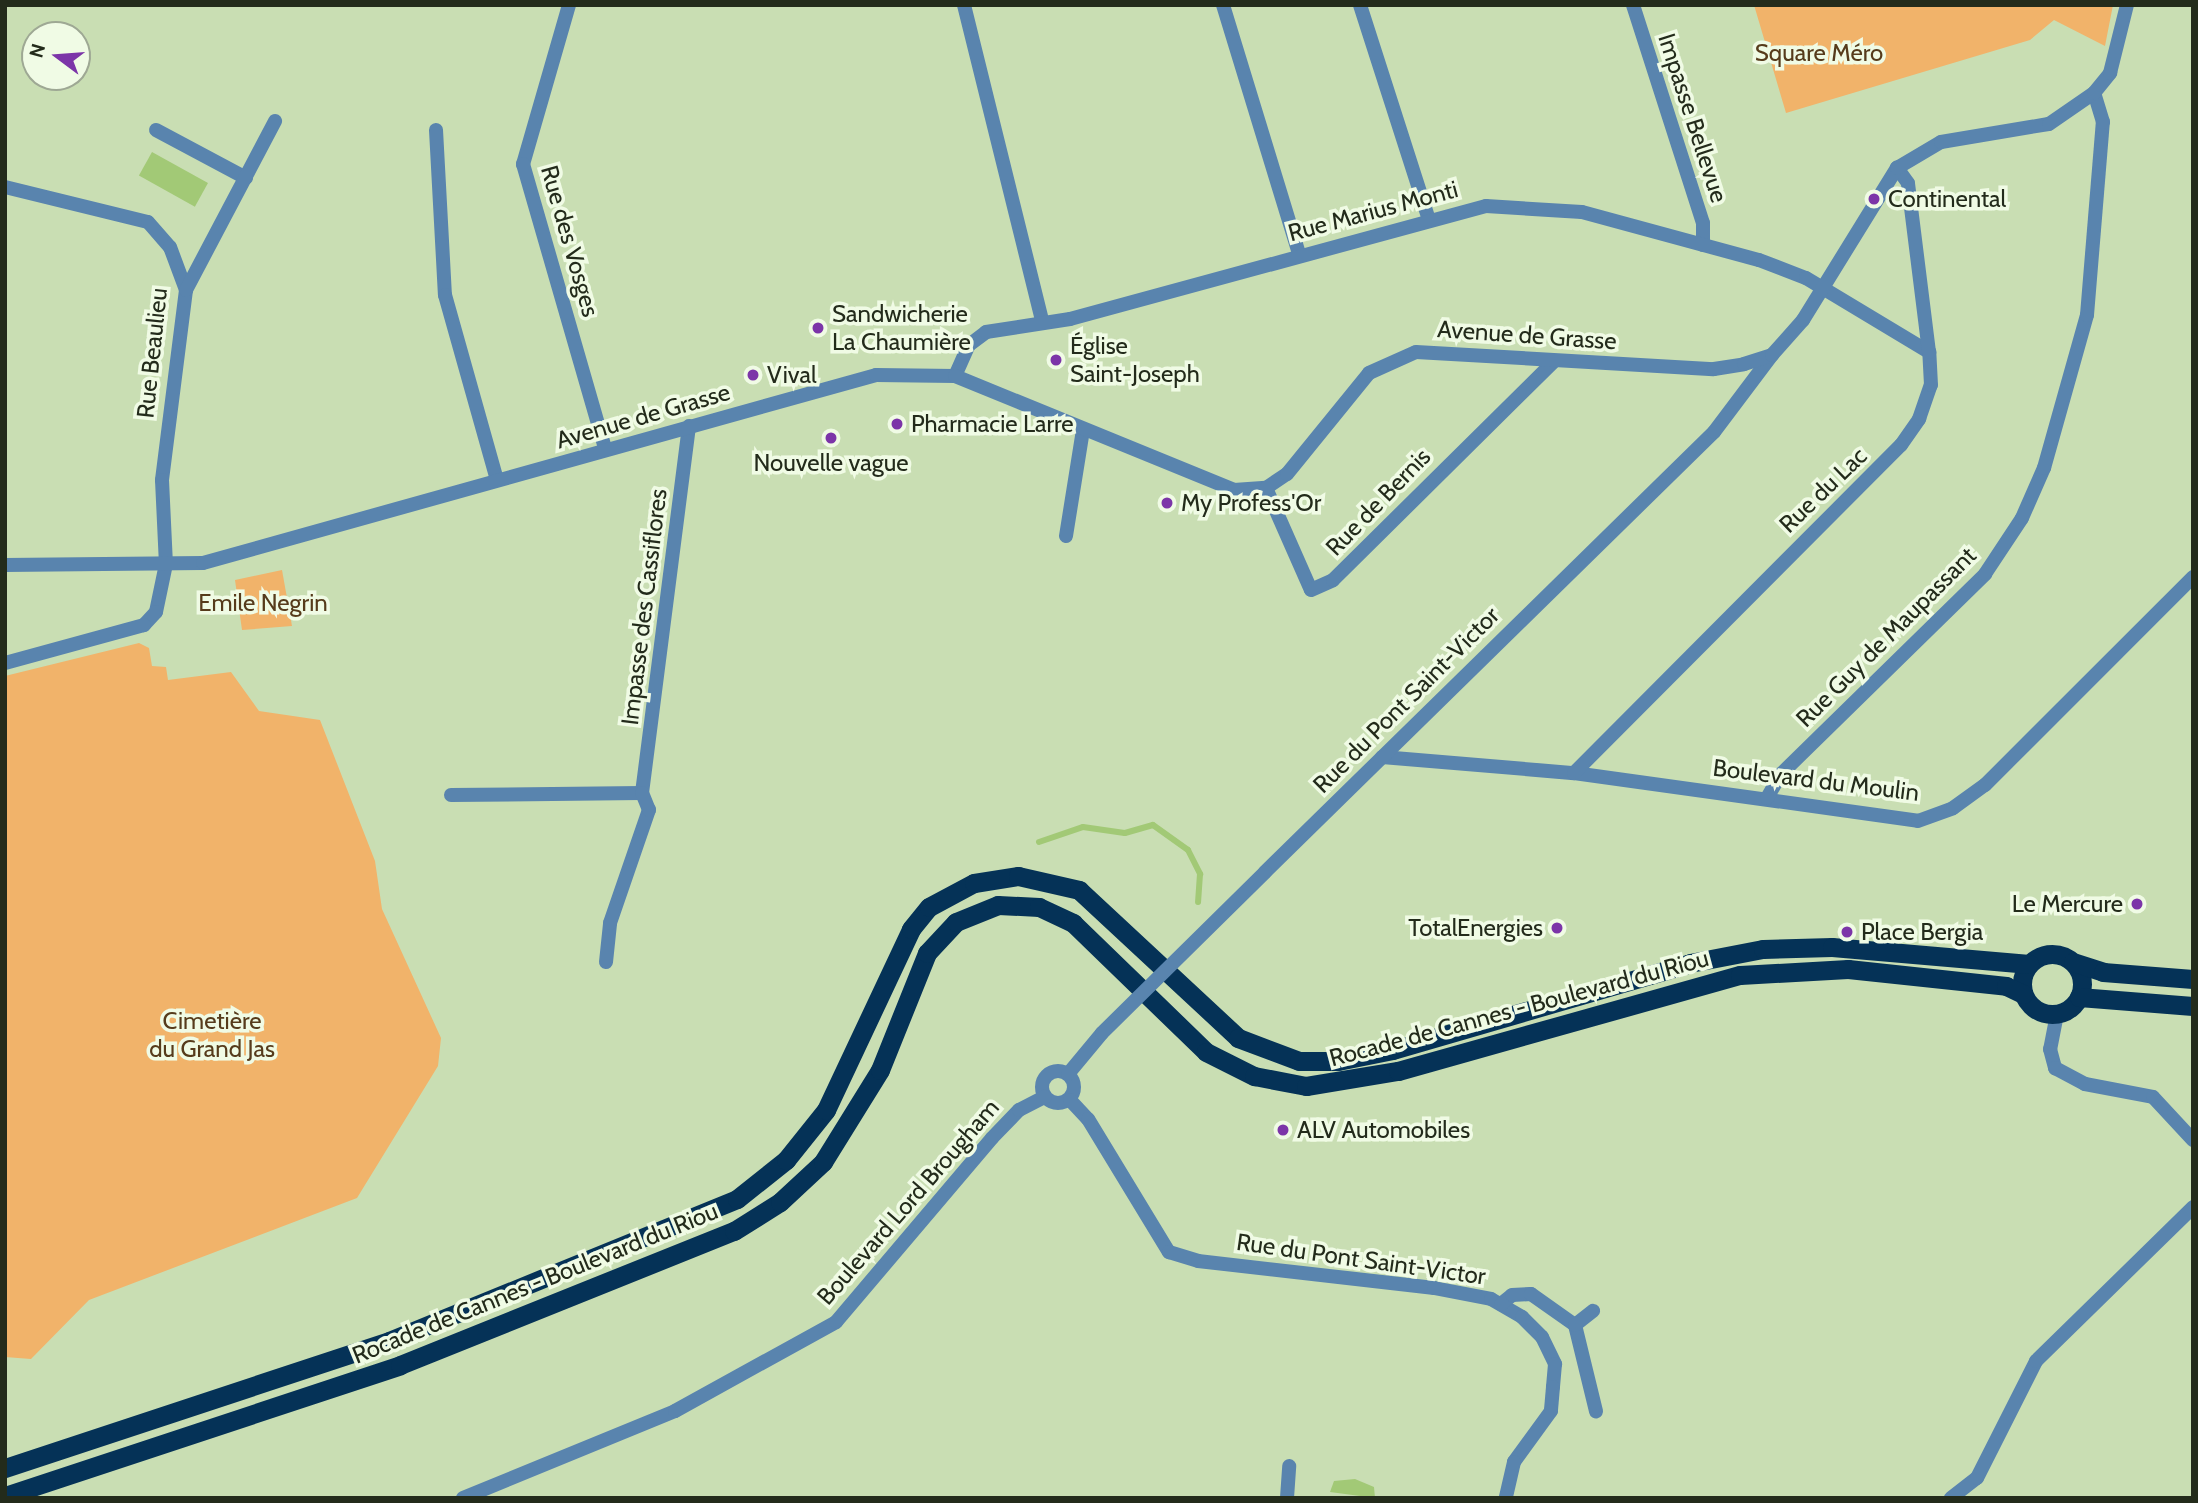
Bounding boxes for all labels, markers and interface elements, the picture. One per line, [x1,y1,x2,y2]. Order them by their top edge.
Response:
north arrow [21,21,91,91]
street label: Impasse Bellevue [1652,30,1734,206]
park label: Square Méro [1755,39,1883,67]
text: N [24,41,50,60]
street label: Rue des Vosges [535,162,605,320]
street label: Rue Marius Monti [1285,174,1461,248]
place label: Continental [1888,185,2006,213]
marker: Continental [1866,191,1882,207]
street label: Rue Beaulieu [131,286,173,420]
place label: Sandwicherie La Chaumière [832,300,971,356]
street label: Avenue de Grasse [1436,314,1618,356]
marker: Sandwicherie La Chaumière [810,320,826,336]
place label: Église Saint-Joseph [1070,332,1200,388]
marker: Église Saint-Joseph [1048,352,1064,368]
place label: Vival [767,361,817,389]
marker: Vival [745,367,761,383]
street label: Avenue de Grasse [553,377,733,455]
place label: Pharmacie Larre [911,410,1074,438]
marker: Pharmacie Larre [889,416,905,432]
marker: Nouvelle vague [823,430,839,446]
street label: Rue du Lac [1773,441,1873,539]
street label: Rue de Bernis [1320,442,1436,562]
place label: Nouvelle vague [753,449,909,477]
street label: Impasse des Cassiflores [615,487,673,727]
place label: My Profess'Or [1181,489,1321,517]
marker: My Profess'Or [1159,495,1175,511]
street label: Rue Guy de Maupassant [1790,541,1982,733]
park label: Emile Negrin [198,589,328,617]
street label: Rue du Pont Saint-Victor [1307,601,1505,799]
street label: Boulevard du Moulin [1711,753,1921,807]
place label: Le Mercure [2012,890,2123,918]
marker: Le Mercure [2129,896,2145,912]
place label: TotalEnergies [1408,914,1543,942]
place label: Place Bergia [1861,918,1983,946]
marker: TotalEnergies [1549,920,1565,936]
marker: Place Bergia [1839,924,1855,940]
street label: Rocade de Cannes - Boulevard du Riou [1326,943,1712,1073]
park label: Cimetière du Grand Jas [149,1007,275,1063]
street label: Boulevard Lord Brougham [811,1093,1005,1311]
place label: ALV Automobiles [1297,1116,1470,1144]
marker: ALV Automobiles [1275,1122,1291,1138]
street label: Rocade de Cannes - Boulevard du Riou [348,1196,722,1370]
street label: Rue du Pont Saint-Victor [1235,1227,1487,1291]

